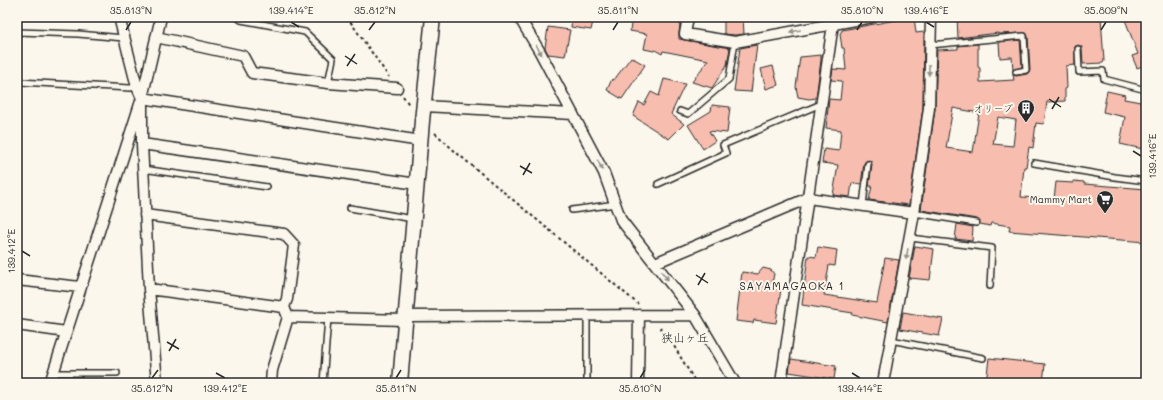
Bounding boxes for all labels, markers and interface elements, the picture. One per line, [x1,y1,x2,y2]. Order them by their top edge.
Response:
text: 35.813°N [110,3,152,17]
text: 139.414°E [269,3,314,17]
text: 35.812°N [354,3,396,17]
text: 35.811°N [598,3,638,17]
text: 35.810°N [841,3,883,17]
text: 139.416°E [903,3,949,17]
text: 35.809°N [1084,3,1128,17]
one-way arrow [789,29,802,35]
one-way arrow [536,45,543,56]
one-way arrow [926,64,932,77]
building icon: オリーブ [1016,98,1036,123]
place label: オリーブ [973,101,1013,115]
text: 139.416°E [1145,133,1159,179]
one-way arrow [597,160,604,171]
supermarket icon: Mammy Mart [1095,189,1115,214]
place label: Mammy Mart [1030,192,1092,206]
text: 139.412°E [4,228,18,273]
one-way arrow [904,248,910,260]
one-way arrow [661,271,669,282]
district label: SAYAMAGAOKA 1 [739,278,845,293]
district label: 狭山ヶ丘 [661,329,709,345]
text: 35.812°N [131,381,173,395]
text: 139.412°E [203,381,248,395]
text: 35.811°N [376,381,416,395]
text: 35.810°N [619,381,661,395]
text: 139.414°E [838,381,883,395]

